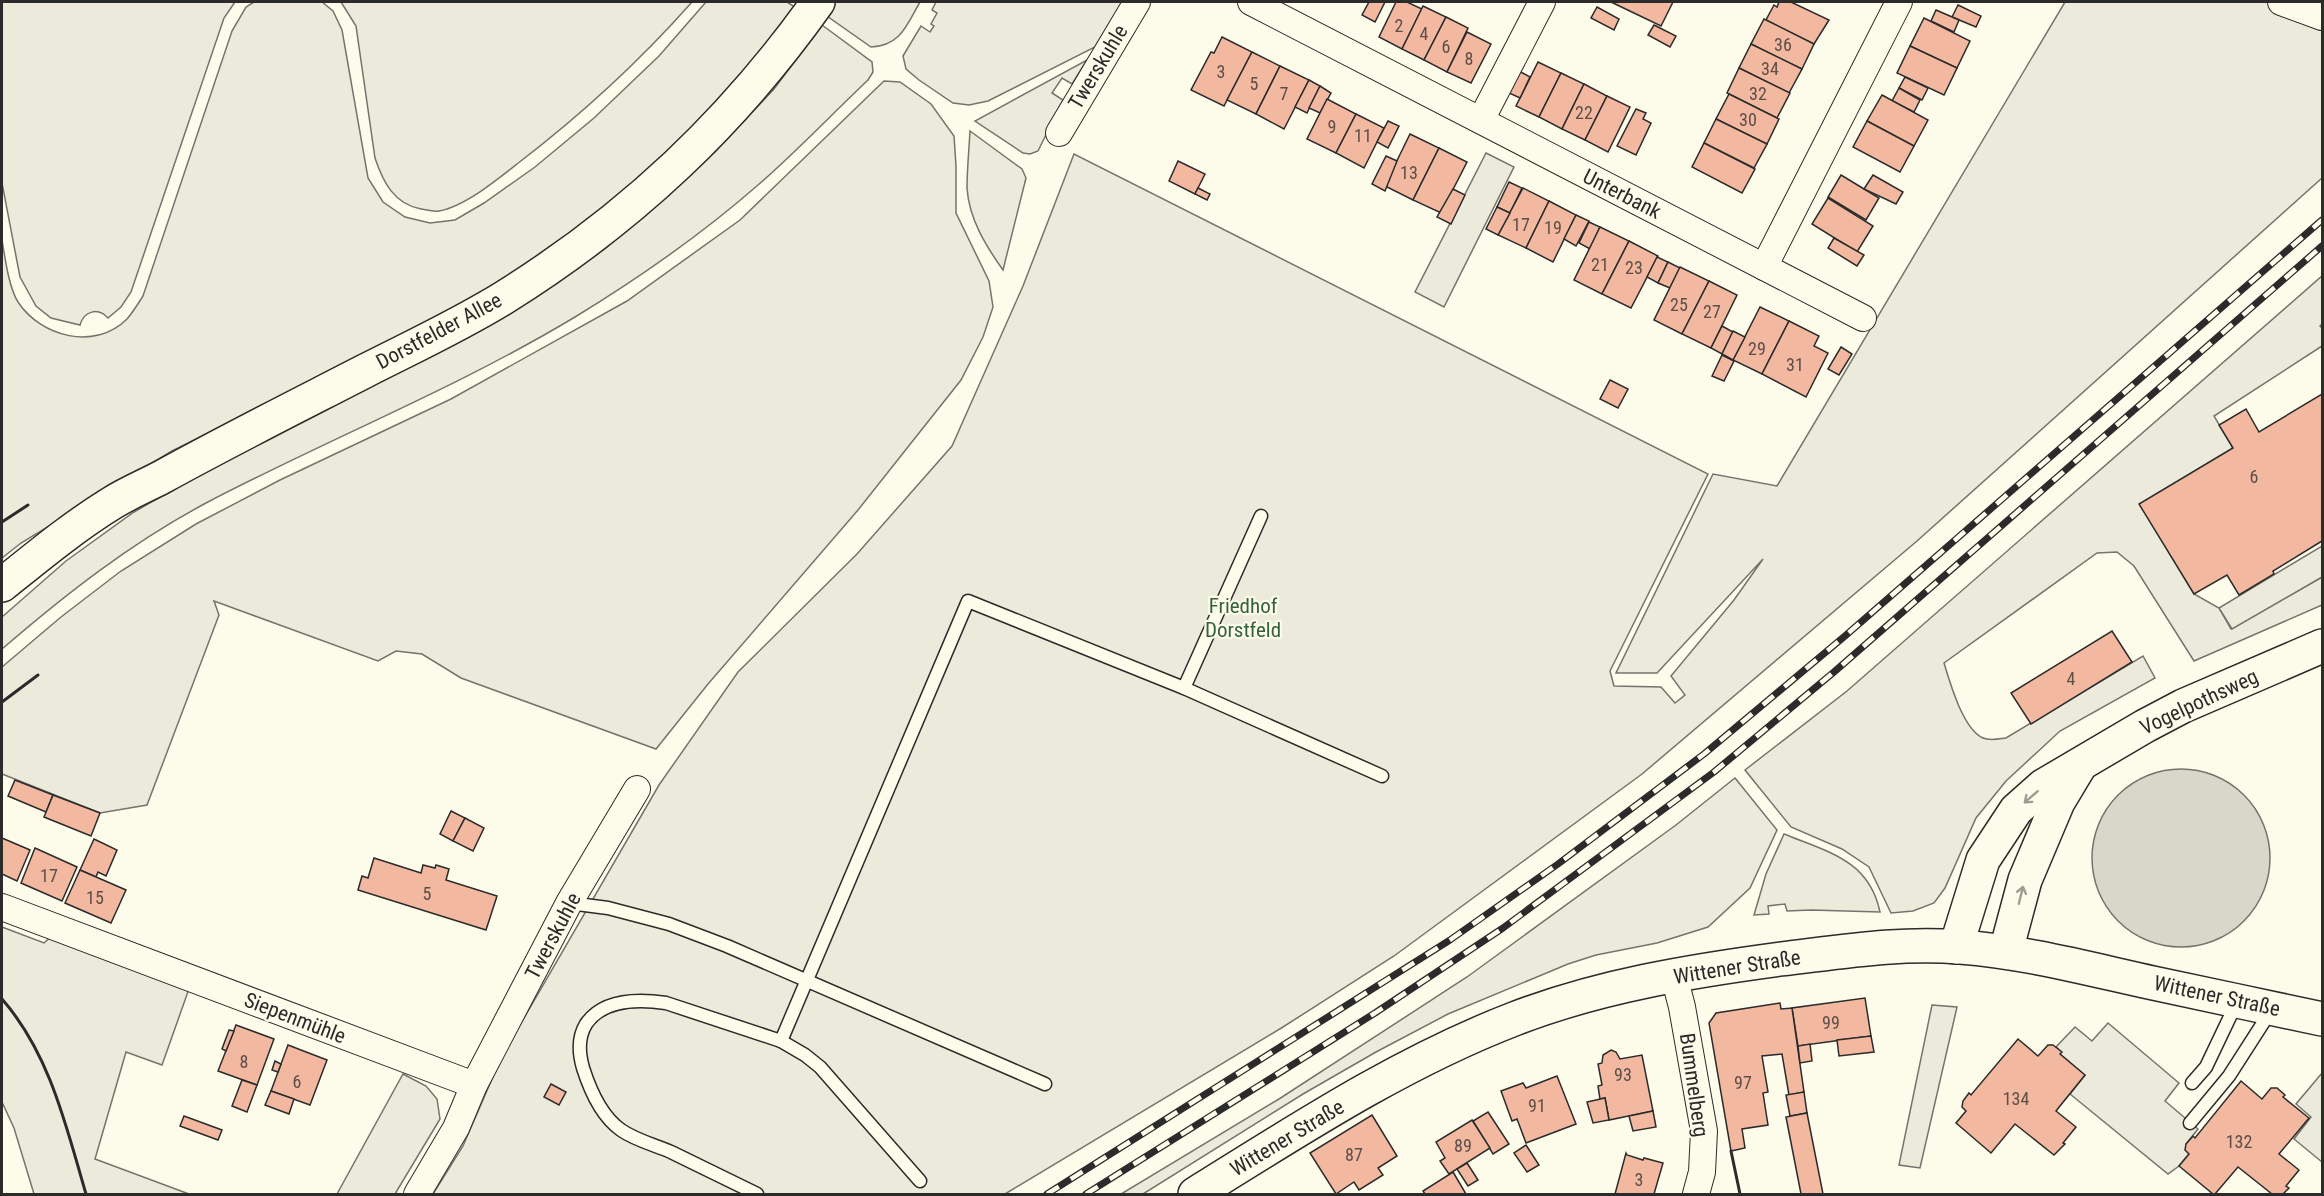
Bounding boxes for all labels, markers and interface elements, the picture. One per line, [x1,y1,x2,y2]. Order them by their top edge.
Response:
house number: 2 [1395,15,1404,36]
street label: Twerskuhle [1063,20,1133,114]
house number: 4 [1420,23,1429,44]
house number: 36 [1774,34,1792,55]
house number: 6 [1442,36,1450,57]
house number: 8 [1465,48,1473,69]
house number: 34 [1761,58,1779,79]
house number: 3 [1217,61,1225,82]
house number: 5 [1250,73,1259,94]
house number: 7 [1280,83,1289,104]
house number: 32 [1749,83,1767,104]
house number: 22 [1575,102,1593,123]
house number: 30 [1739,109,1757,130]
house number: 9 [1328,116,1336,137]
house number: 11 [1354,125,1372,146]
house number: 13 [1400,162,1418,183]
street label: Unterbank [1579,164,1666,224]
house number: 17 [1512,214,1530,235]
house number: 19 [1544,217,1562,238]
house number: 21 [1591,254,1609,275]
house number: 23 [1625,257,1643,278]
street label: Dorstfelder Allee [372,288,506,374]
house number: 25 [1670,294,1688,315]
house number: 27 [1703,301,1721,322]
house number: 29 [1748,338,1766,359]
house number: 31 [1786,354,1804,375]
house number: 6 [2250,466,2258,487]
park label: Friedhof Dorstfeld [1205,594,1281,642]
street label: Vogelpothsweg [2136,664,2262,740]
house number: 4 [2067,668,2076,689]
one-way arrow [2024,790,2039,804]
house number: 17 [40,865,58,886]
house number: 5 [423,883,432,904]
one-way arrow [2016,886,2028,905]
house number: 15 [86,887,104,908]
street label: Twerskuhle [520,889,586,983]
street label: Wittener Straße [1672,945,1802,989]
street label: Wittener Straße [2152,971,2282,1021]
street label: Siepenmühle [241,988,349,1048]
house number: 99 [1822,1012,1840,1033]
street label: Bummelberg [1675,1032,1713,1138]
house number: 8 [240,1051,248,1072]
house number: 93 [1614,1064,1632,1085]
house number: 6 [293,1071,301,1092]
house number: 97 [1734,1072,1752,1093]
house number: 134 [2003,1088,2029,1109]
street label: Wittener Straße [1226,1095,1348,1181]
house number: 91 [1528,1095,1546,1116]
house number: 132 [2226,1131,2252,1152]
house number: 89 [1454,1135,1472,1156]
house number: 87 [1345,1144,1363,1165]
house number: 3 [1635,1169,1643,1190]

